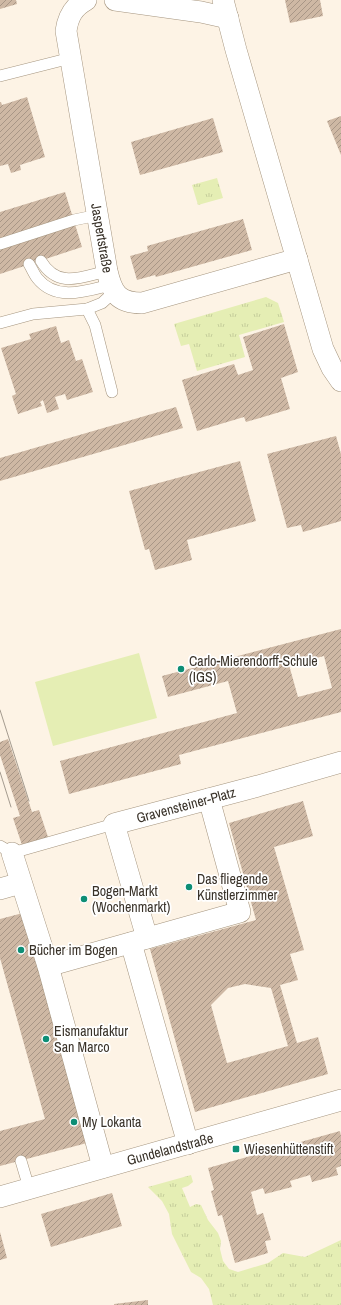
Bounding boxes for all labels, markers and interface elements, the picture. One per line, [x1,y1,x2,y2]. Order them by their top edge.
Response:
street label: Jaspertstraße [87,202,117,274]
place label: Carlo-Mierendorff-Schule (IGS) [189,652,318,686]
marker: Carlo-Mierendorff-Schule (IGS) [176,664,186,674]
street label: Gravensteiner-Platz [134,783,238,827]
place label: Das fliegende Künstlerzimmer [197,870,278,904]
place label: Bogen-Markt (Wochenmarkt) [92,882,170,916]
marker: Das fliegende Künstlerzimmer [184,882,194,892]
marker: Bogen-Markt (Wochenmarkt) [79,894,89,904]
place label: Bücher im Bogen [29,941,118,959]
marker: Bücher im Bogen [16,945,26,955]
place label: Eismanufaktur San Marco [54,1022,128,1056]
marker: Eismanufaktur San Marco [41,1034,51,1044]
place label: My Lokanta [82,1113,142,1131]
marker: My Lokanta [69,1117,79,1127]
street label: Gundelandstraße [125,1129,215,1169]
place label: Wiesenhüttenstift [244,1140,333,1158]
marker: Wiesenhüttenstift [231,1144,241,1154]

